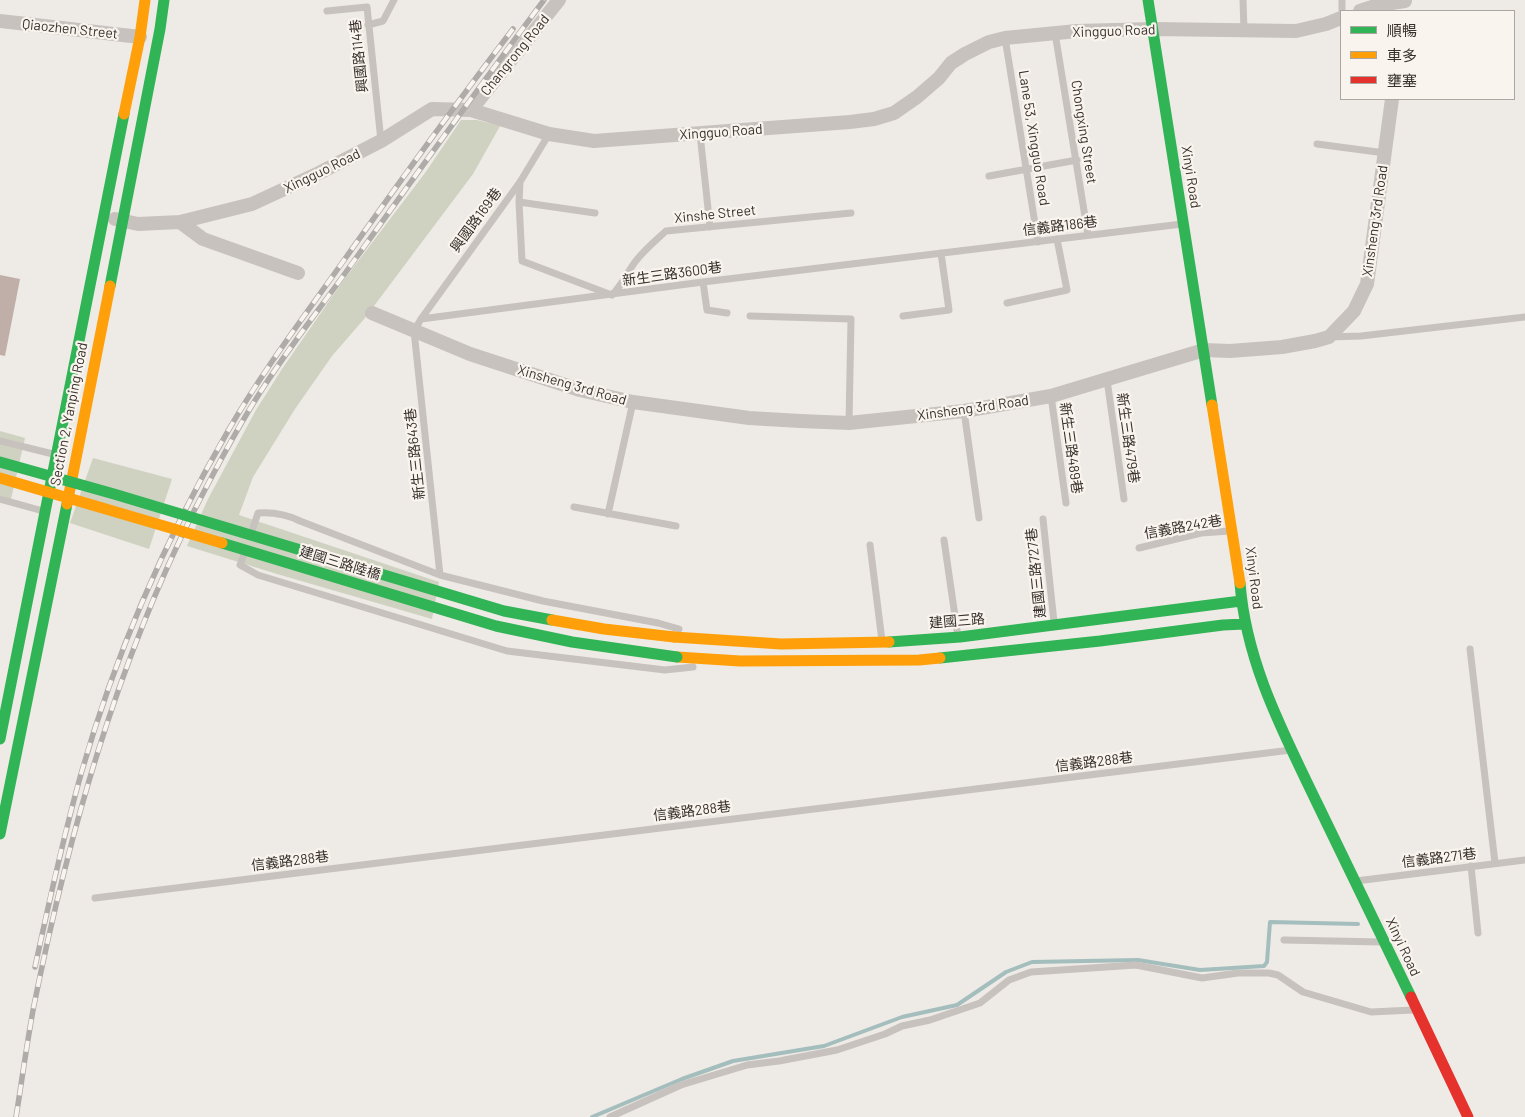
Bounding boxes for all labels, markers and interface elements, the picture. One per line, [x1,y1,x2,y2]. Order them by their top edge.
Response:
legend [1340,10,1515,100]
street label: Changrong Road [477,11,553,99]
street label: Qiaozhen Street [21,16,119,42]
street label: 興國路114巷 [347,19,371,93]
street label: Xingguo Road [1072,21,1156,41]
text: 順暢 [1387,21,1417,39]
text: 車多 [1387,46,1417,64]
street label: Lane 53, Xingguo Road [1015,69,1053,207]
text: 壅塞 [1387,71,1417,89]
street label: Chongxing Street [1067,79,1101,185]
street label: Xingguo Road [679,121,763,143]
street label: Xingguo Road [281,145,363,197]
street label: Xinyi Road [1178,145,1204,209]
street label: Xinsheng 3rd Road [1359,164,1391,278]
street label: 興國路169巷 [447,185,505,255]
street label: Xinshe Street [673,201,757,227]
street label: 信義路186巷 [1022,213,1098,239]
street label: 新生三路3600巷 [621,259,723,289]
street label: Section 2, Yanping Road [47,341,91,487]
street label: Xinsheng 3rd Road [516,361,628,409]
street label: Xinsheng 3rd Road [916,392,1030,424]
street label: 新生三路479巷 [1113,392,1143,484]
street label: 新生三路489巷 [1056,401,1086,495]
street label: 新生三路643巷 [402,407,428,501]
street label: 信義路242巷 [1143,512,1223,542]
street label: 建國三路727巷 [1023,527,1049,619]
street label: 建國三路陸橋 [297,543,383,583]
street label: Xinyi Road [1242,546,1266,610]
street label: 建國三路 [928,610,986,632]
street label: 信義路288巷 [1054,749,1134,775]
street label: 信義路288巷 [652,798,732,824]
street label: 信義路271巷 [1401,845,1477,871]
street label: 信義路288巷 [250,848,330,874]
street label: Xinyi Road [1382,915,1424,979]

